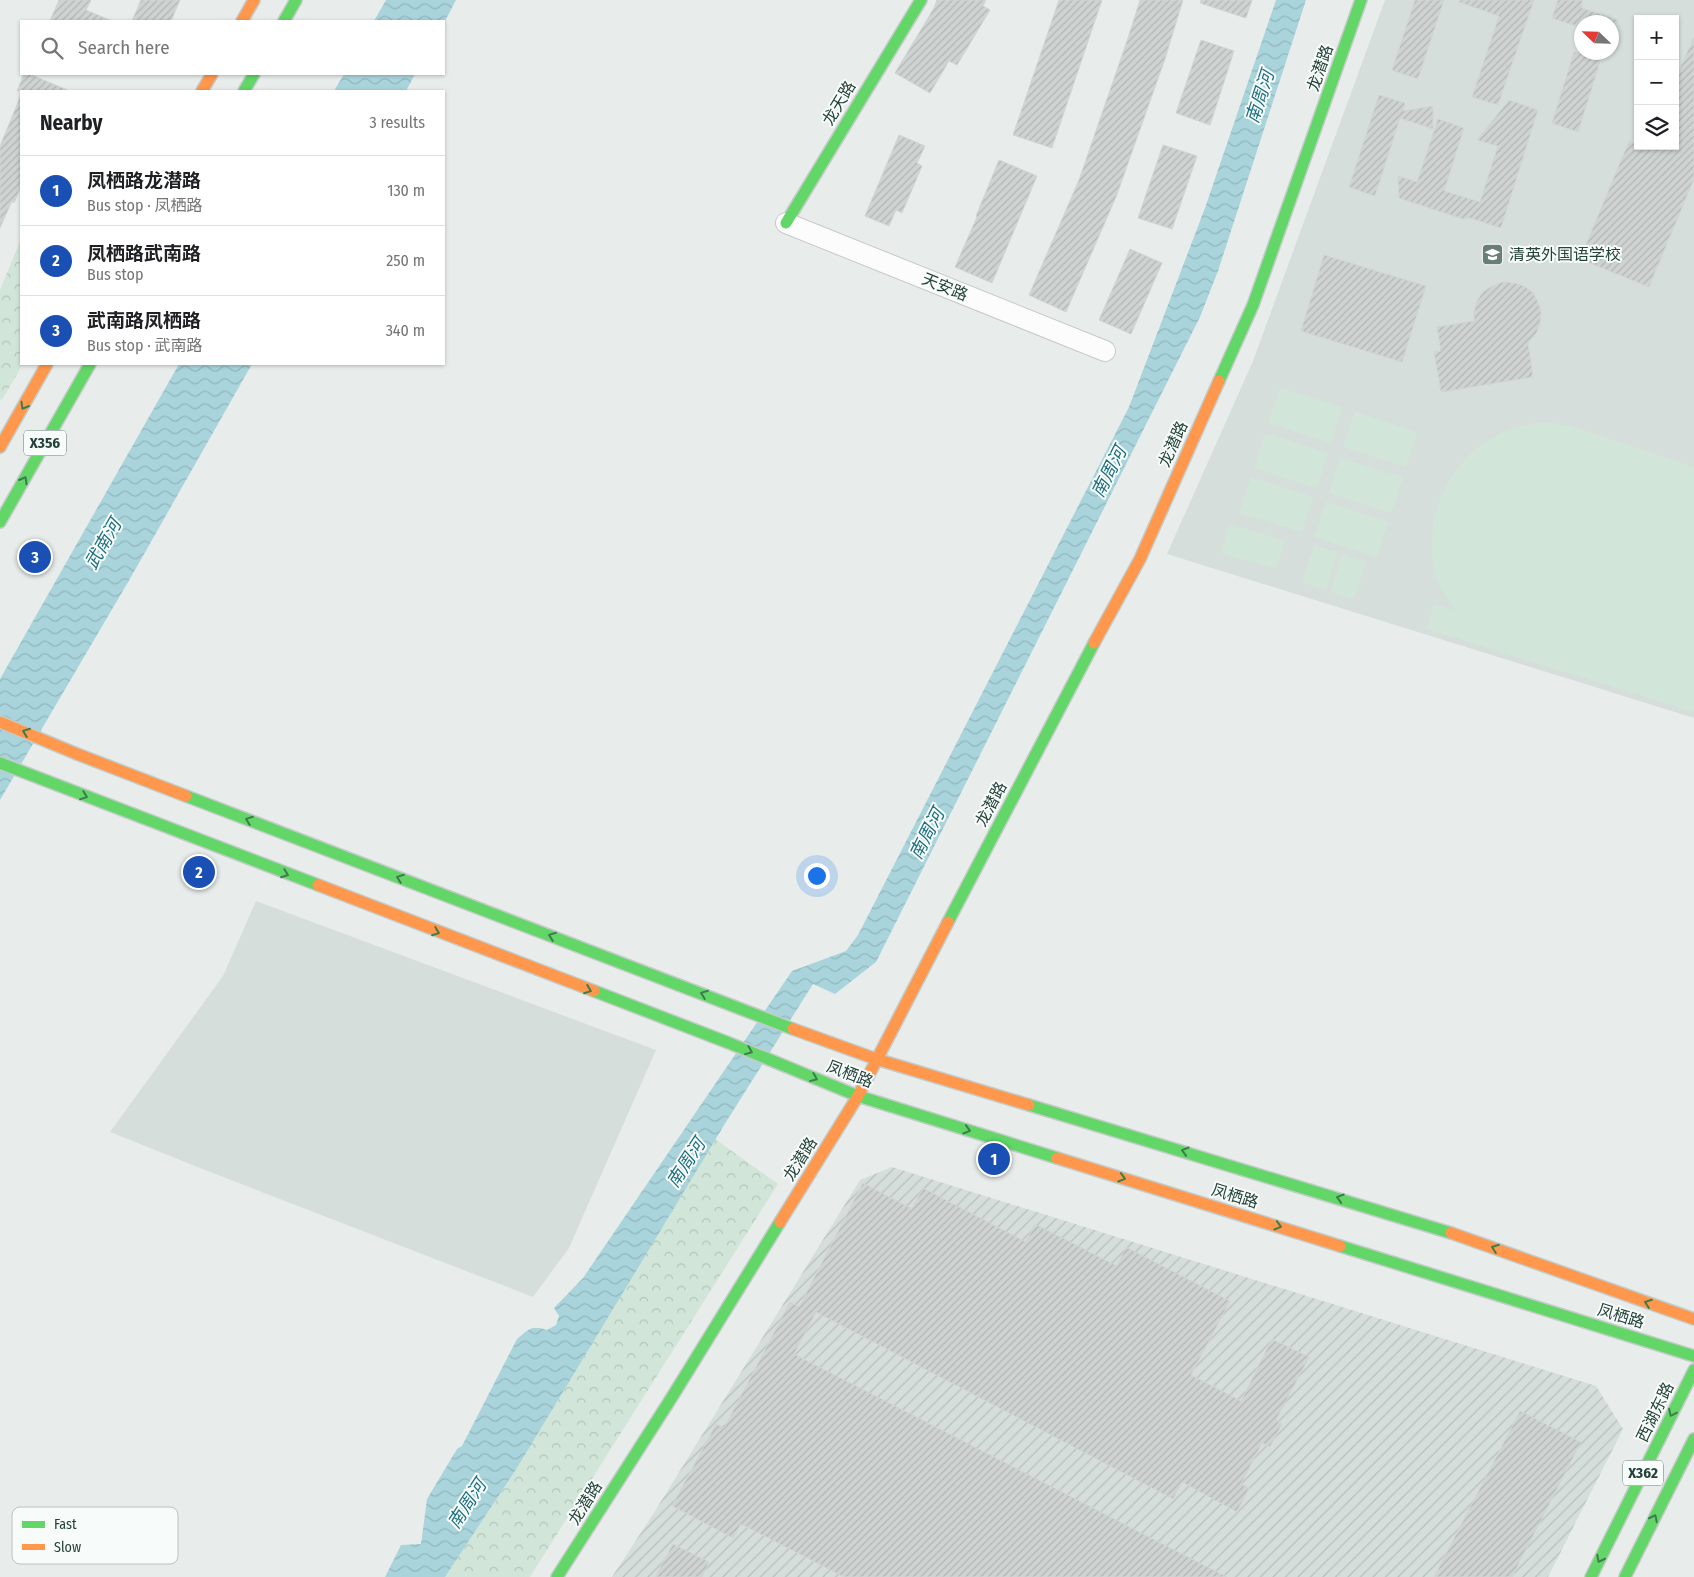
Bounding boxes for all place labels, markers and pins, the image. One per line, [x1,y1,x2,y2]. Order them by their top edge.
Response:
school or university icon: 清英外国语学校 [1481,242,1505,266]
place label: 清英外国语学校 [1509,245,1621,264]
pin: 3 [19,538,51,576]
pin: 2 [183,853,215,891]
pin: 1 [978,1140,1010,1178]

